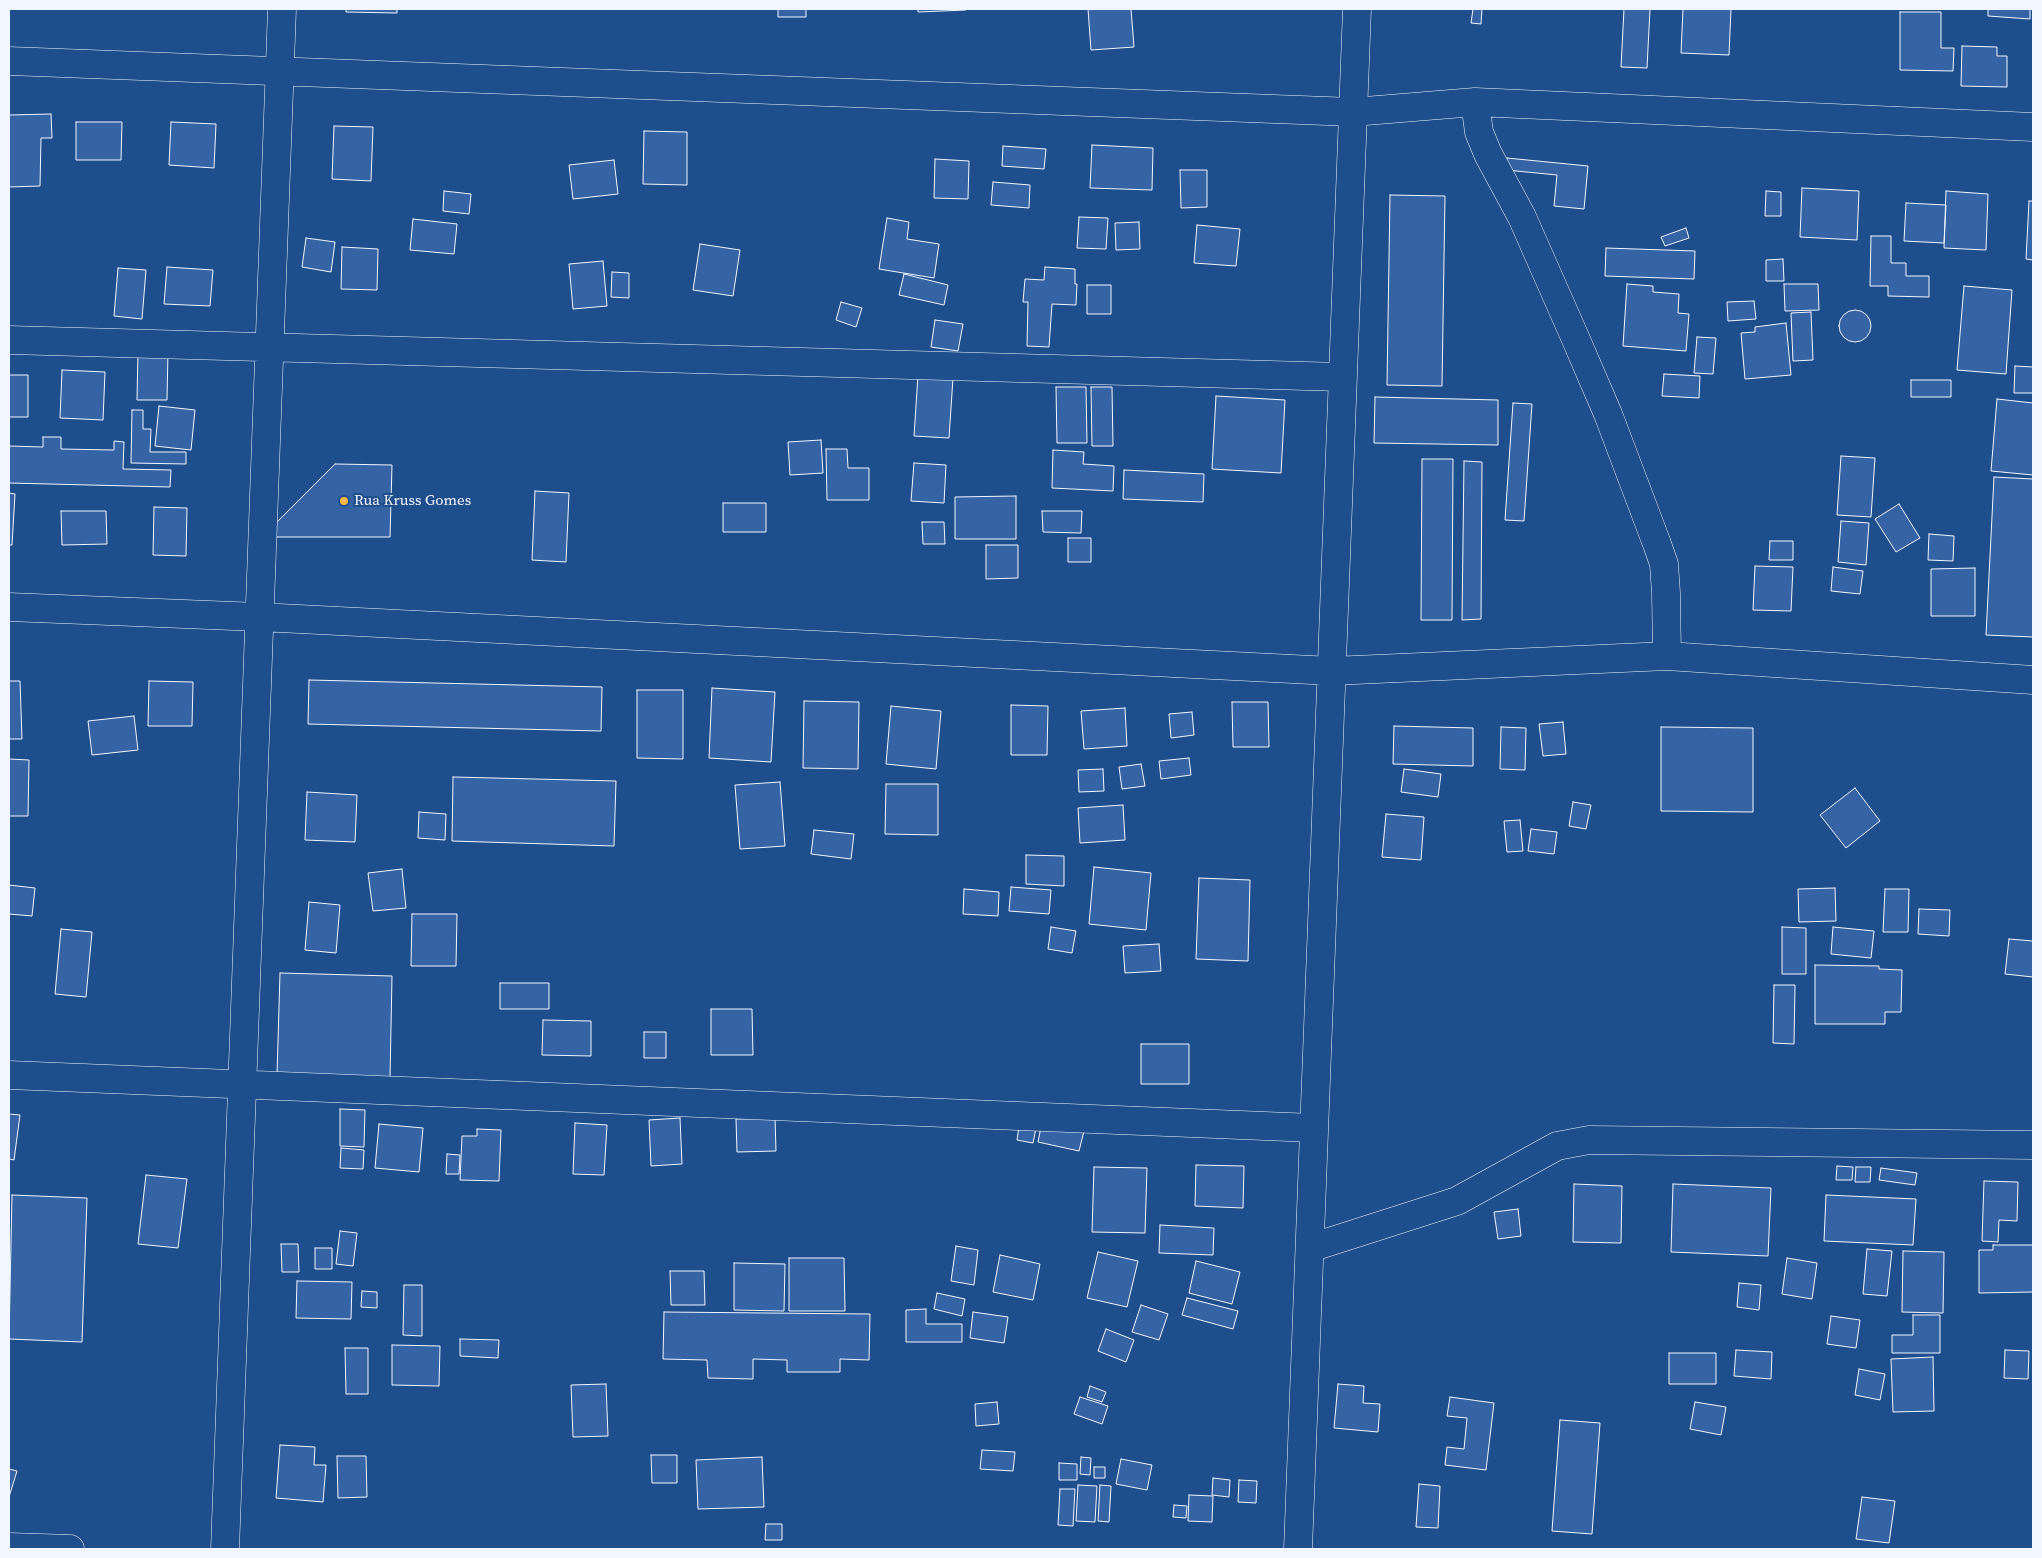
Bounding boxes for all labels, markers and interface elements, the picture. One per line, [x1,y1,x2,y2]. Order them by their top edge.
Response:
place label: Rua Kruss Gomes [354,492,471,510]
marker: Rua Kruss Gomes [338,495,350,507]

